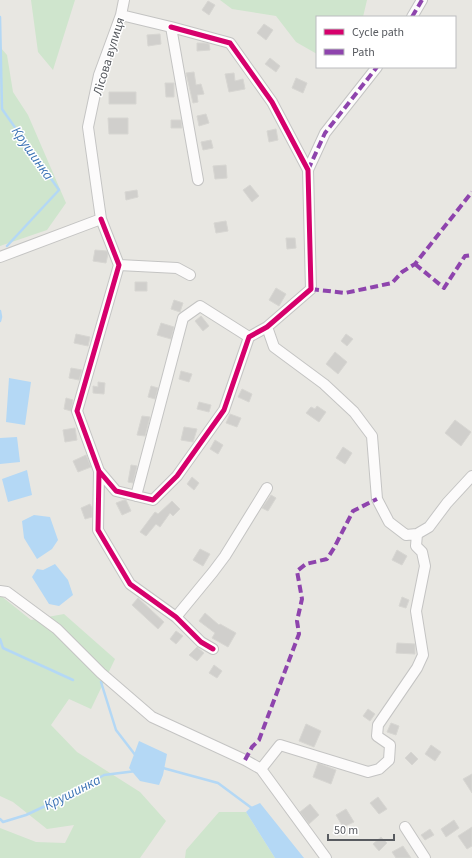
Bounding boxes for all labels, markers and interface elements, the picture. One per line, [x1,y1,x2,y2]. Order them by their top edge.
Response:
street label: Лісова вулиця [89,15,129,97]
legend [316,16,456,68]
text: Cycle path [352,24,404,41]
text: Path [352,44,375,61]
water label: Крушинка [6,123,58,185]
water label: Крушинка [41,770,105,816]
scale bar [328,816,394,842]
text: 50 m [334,822,358,839]

